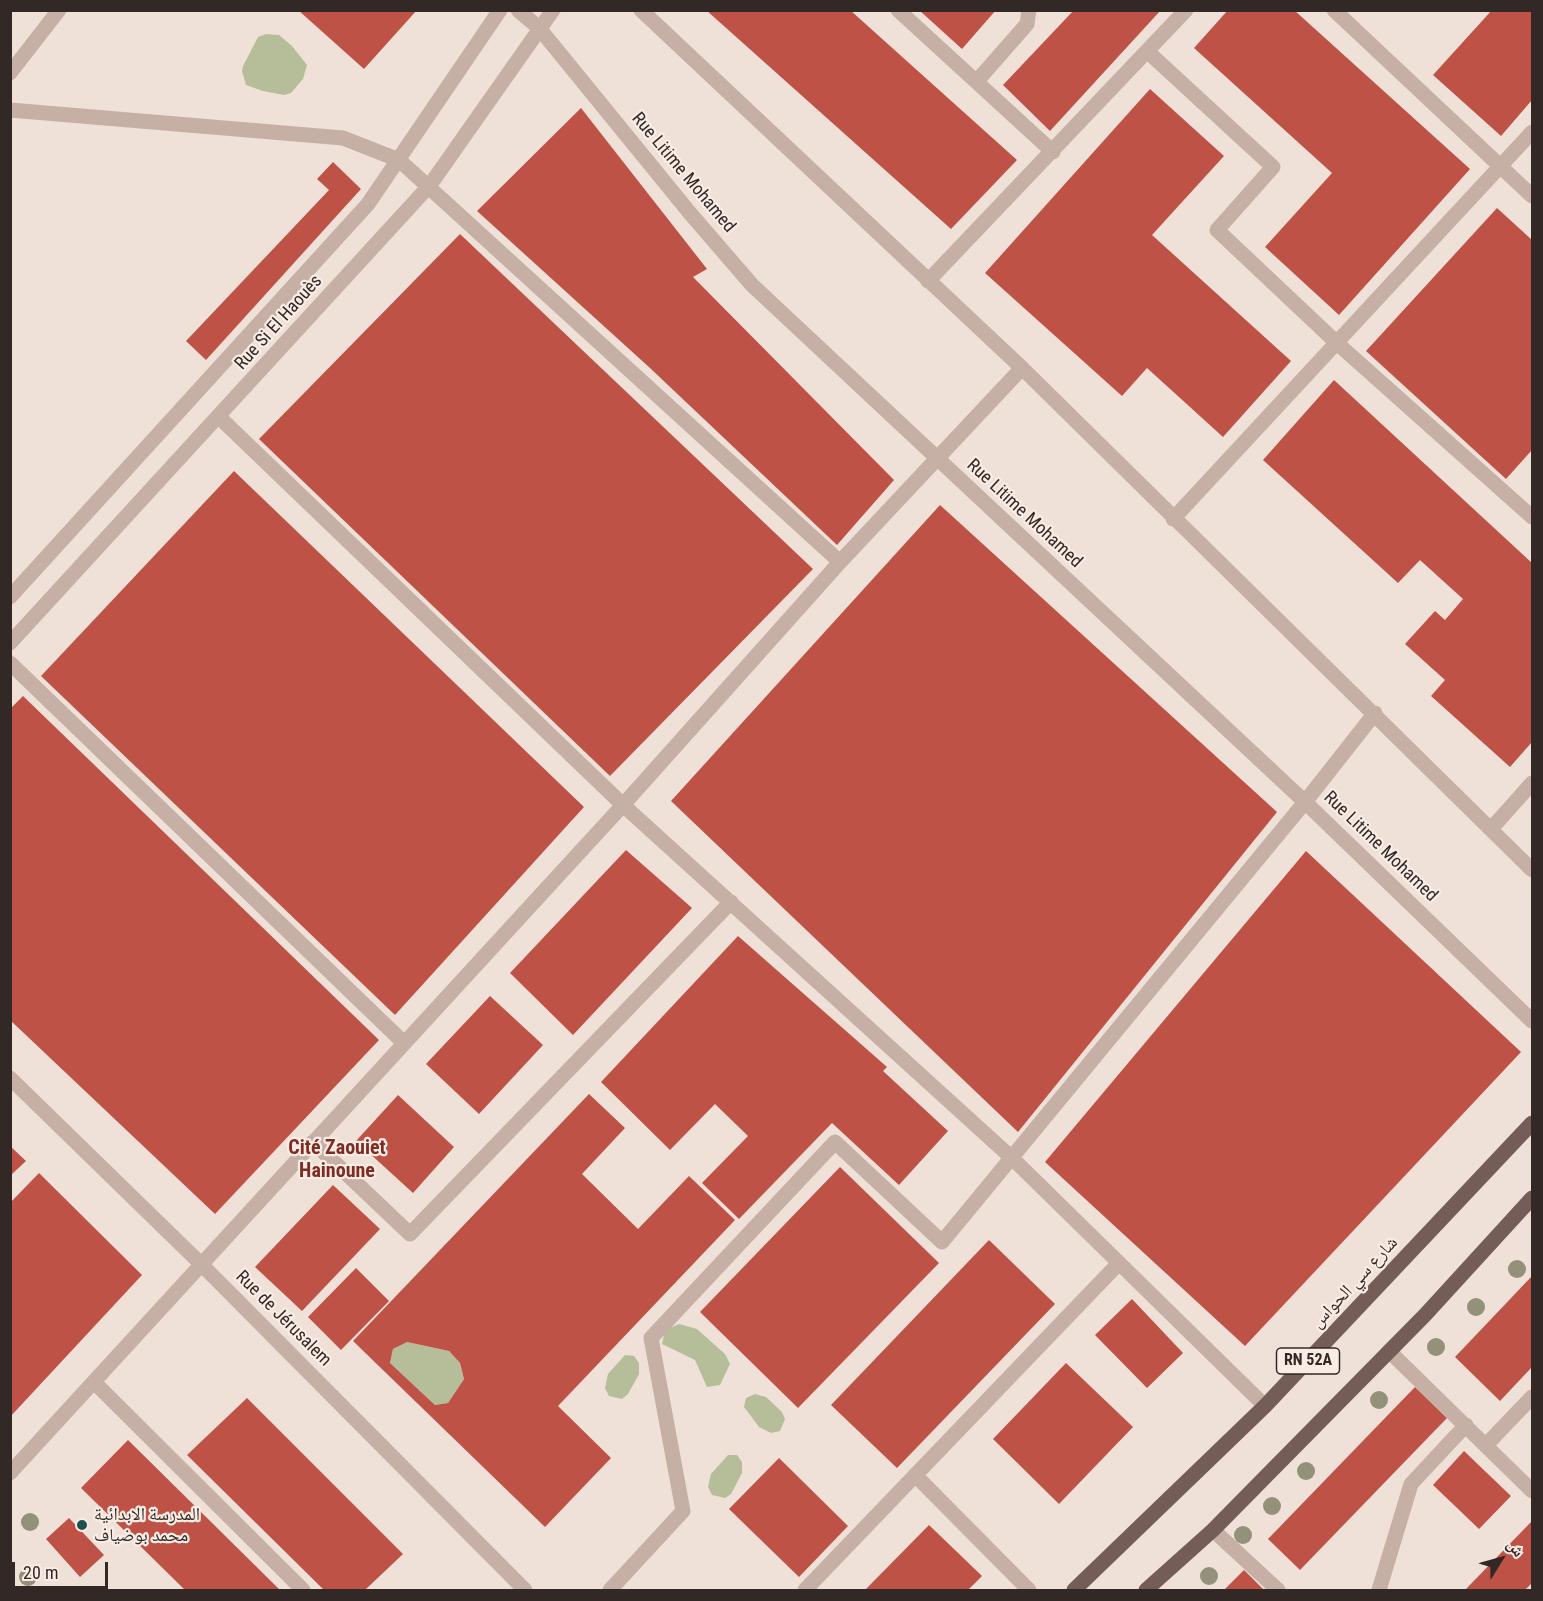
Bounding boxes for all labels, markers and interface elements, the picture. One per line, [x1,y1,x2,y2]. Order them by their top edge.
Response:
street label: Rue Litime Mohamed [627,109,739,237]
street label: Rue Si El Haouès [231,271,327,375]
street label: Rue Litime Mohamed [962,455,1086,573]
street label: Rue Litime Mohamed [1319,787,1441,907]
district label: Cité Zaouiet Hainoune [288,1137,386,1184]
street label: شارع سي الحواس [1307,1233,1403,1333]
street label: Rue de Jérusalem [231,1267,335,1371]
road number: RN 52A [1276,1348,1340,1374]
place label: المدرسة الابدائية محمد بوضياف [94,1504,200,1546]
marker: المدرسة الابدائية محمد بوضياف [75,1518,89,1532]
north arrow [1471,1529,1531,1589]
text: ش [1503,1535,1528,1560]
scale bar [15,1550,111,1588]
text: 20 m [23,1562,58,1583]

